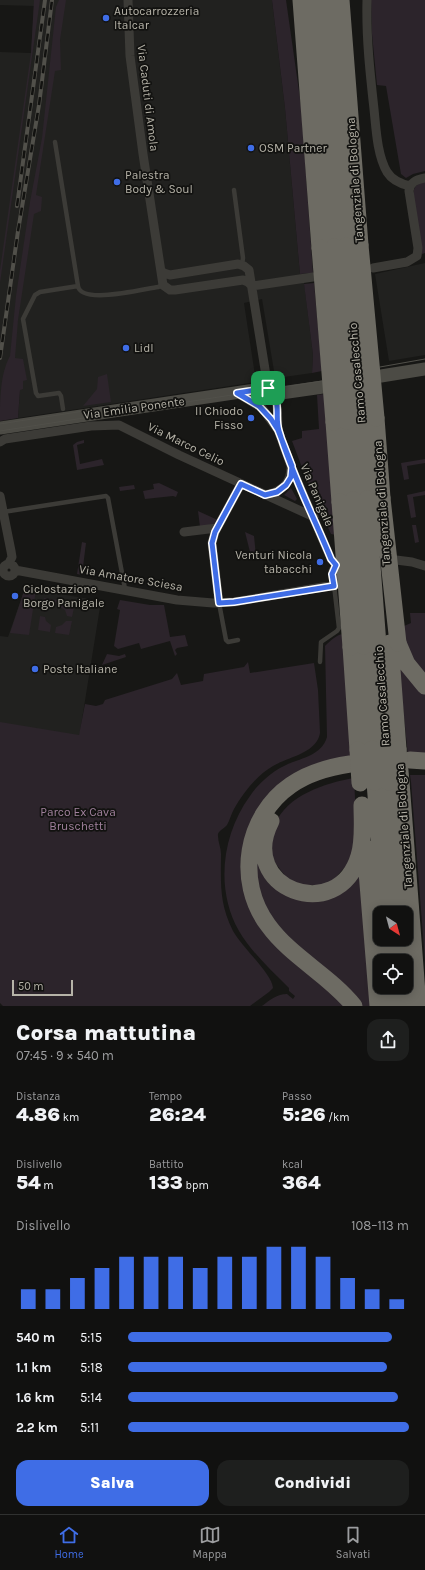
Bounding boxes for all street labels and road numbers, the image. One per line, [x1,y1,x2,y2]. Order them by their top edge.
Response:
street label: Via Caduti di Amola [135,44,161,152]
street label: Tangenziale di Bologna [344,117,366,243]
street label: Ramo Casalecchio [346,322,368,424]
street label: Via Emilia Ponente [82,394,186,422]
street label: Via Marco Celio [145,419,227,469]
street label: Tangenziale di Bologna [371,440,393,566]
street label: Via Panigale [298,462,336,528]
street label: Via Amatore Sciesa [78,562,184,594]
street label: Ramo Casalecchio [372,645,392,747]
street label: Tangenziale di Bologna [393,763,415,889]

